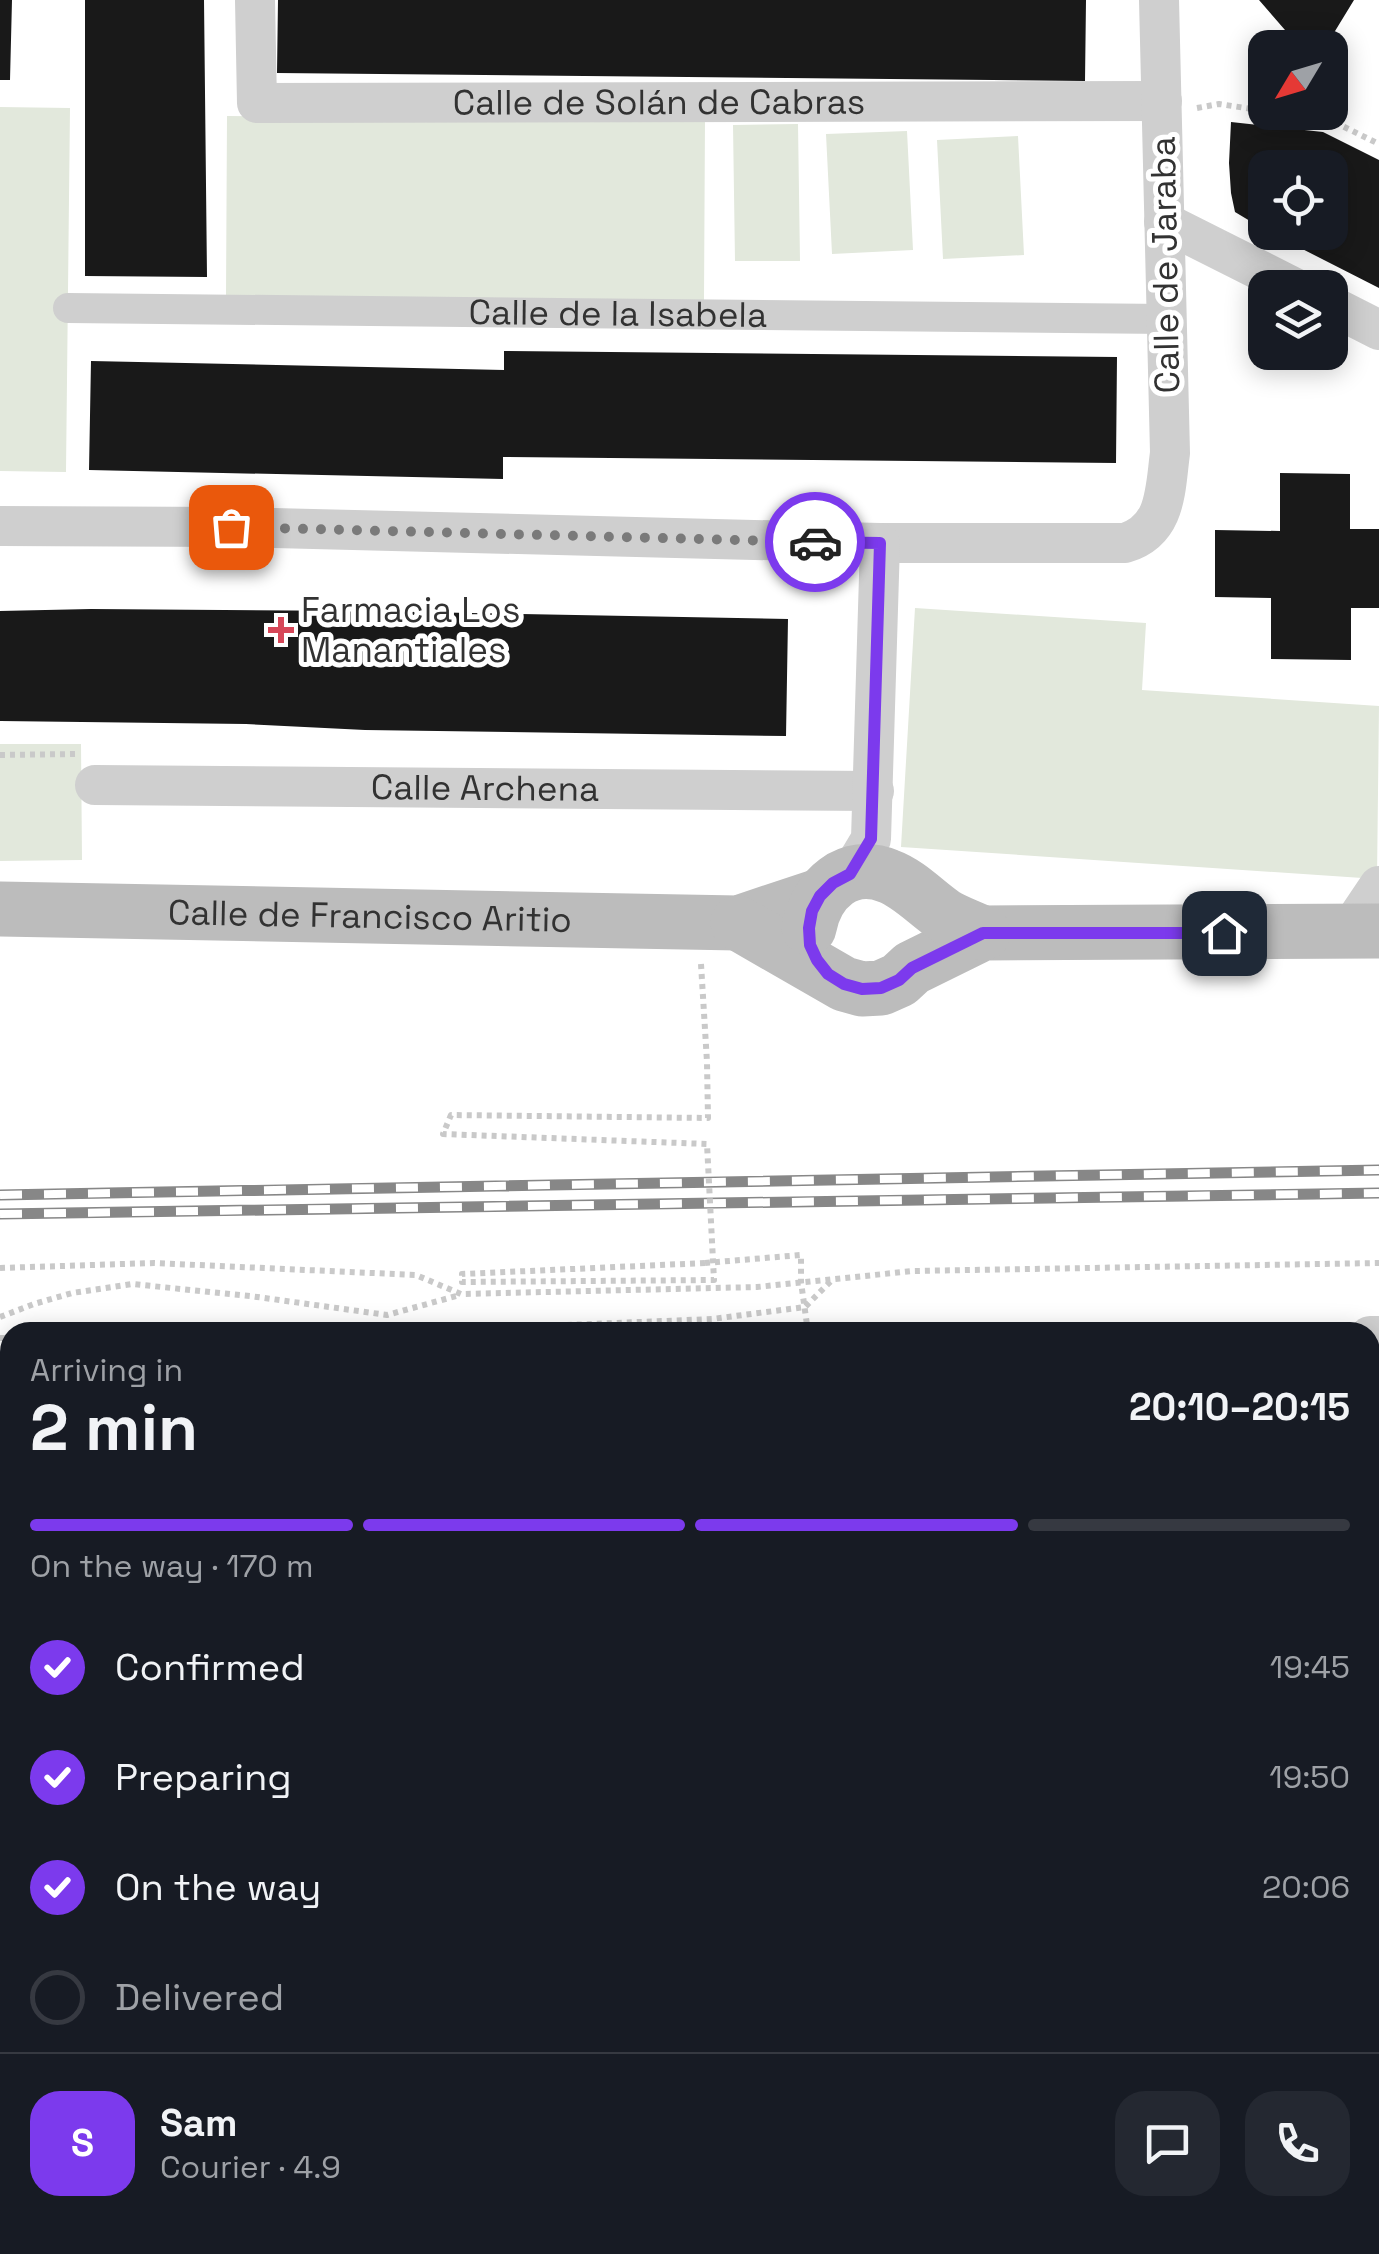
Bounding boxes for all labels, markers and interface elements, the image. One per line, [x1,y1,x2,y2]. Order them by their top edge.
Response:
north arrow [1248,30,1348,130]
map controls [1248,30,1348,370]
street label: Calle de Solán de Cabras [453,80,865,125]
street label: Calle de Jaraba [1141,136,1189,394]
button: locate [1248,150,1348,250]
button: layers [1248,270,1348,370]
street label: Calle de la Isabela [469,290,767,337]
pin [189,485,274,570]
courier [765,492,865,592]
icon: bag [204,500,259,555]
icon: car [788,515,843,570]
place label: Farmacia Los Manantiales [301,588,520,672]
marker: Farmacia Los Manantiales [270,619,292,641]
street label: Calle Archena [371,765,599,811]
street label: Calle de Francisco Aritio [167,890,572,942]
pin [1182,891,1267,976]
icon: home [1197,906,1252,961]
text: Arriving in [30,1350,183,1390]
text: 20:10–20:15 [1129,1383,1350,1431]
text: 2 min [30,1386,198,1469]
text: On the way · 170 m [30,1546,314,1586]
icon: check [30,1640,85,1695]
text: Confirmed [115,1643,305,1691]
text: 19:45 [1270,1647,1350,1687]
icon: check [30,1750,85,1805]
text: Preparing [115,1753,292,1801]
text: 19:50 [1269,1757,1350,1797]
icon: check [30,1860,85,1915]
text: On the way [115,1863,321,1911]
text: 20:06 [1262,1867,1350,1907]
text: Delivered [115,1973,284,2021]
button: chat [1115,2091,1220,2196]
button: phone [1245,2091,1350,2196]
text: Sam [160,2099,237,2147]
text: S [71,2119,94,2167]
text: Courier · 4.9 [160,2147,341,2187]

